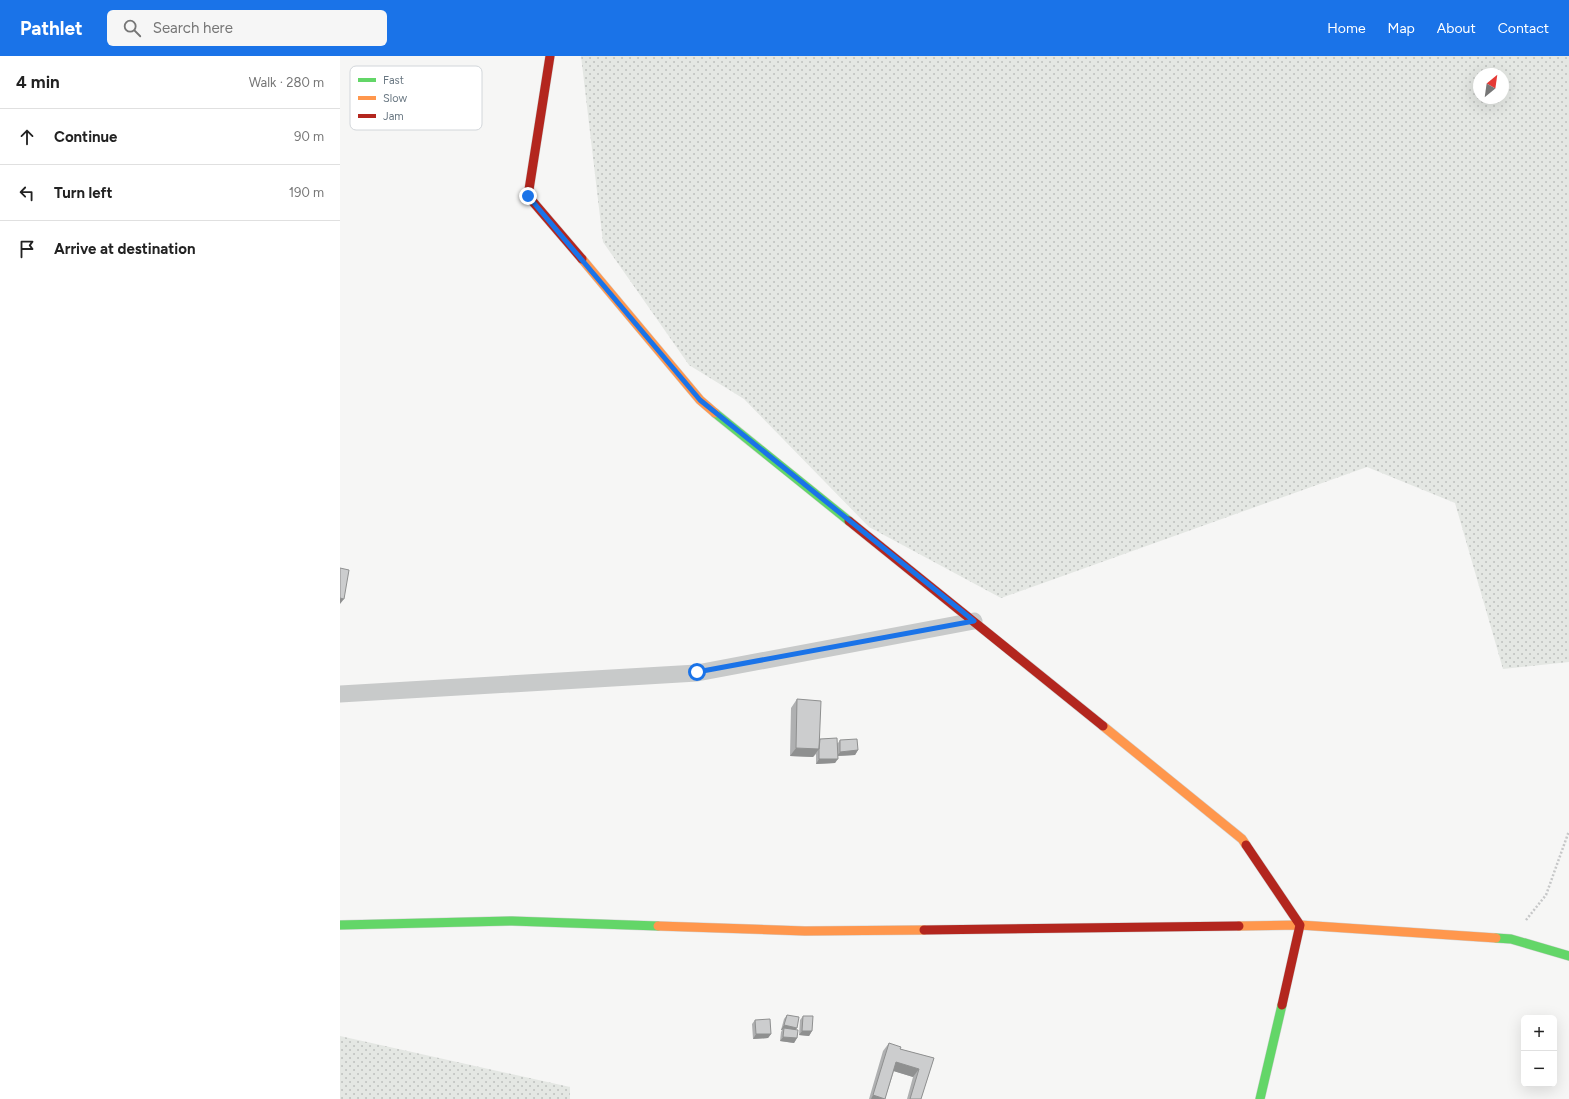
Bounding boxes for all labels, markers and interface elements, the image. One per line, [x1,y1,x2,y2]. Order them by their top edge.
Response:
search box [107,10,387,46]
text: Pathlet [20,17,83,40]
icon: search [121,17,143,39]
text: Search here [153,19,233,37]
text: Home [1327,20,1366,37]
text: Map [1388,20,1415,37]
text: About [1437,20,1476,37]
text: Contact [1498,20,1549,37]
legend [350,66,482,130]
north arrow [1473,68,1509,104]
text: 4 min [16,72,60,92]
text: Fast [383,74,404,87]
text: Walk · 280 m [249,75,324,90]
text: Slow [383,92,407,105]
text: Jam [383,110,404,123]
icon: ahead [16,126,38,148]
text: Continue [54,128,117,146]
text: 90 m [294,129,324,144]
icon: left [16,182,38,204]
text: Turn left [54,184,112,202]
text: 190 m [289,185,324,200]
route end [519,187,537,205]
icon: arrive [16,238,38,260]
text: Arrive at destination [54,240,195,258]
route start [688,663,706,681]
map controls [1521,1015,1557,1087]
button: + [1521,1015,1557,1051]
button: − [1521,1051,1557,1087]

